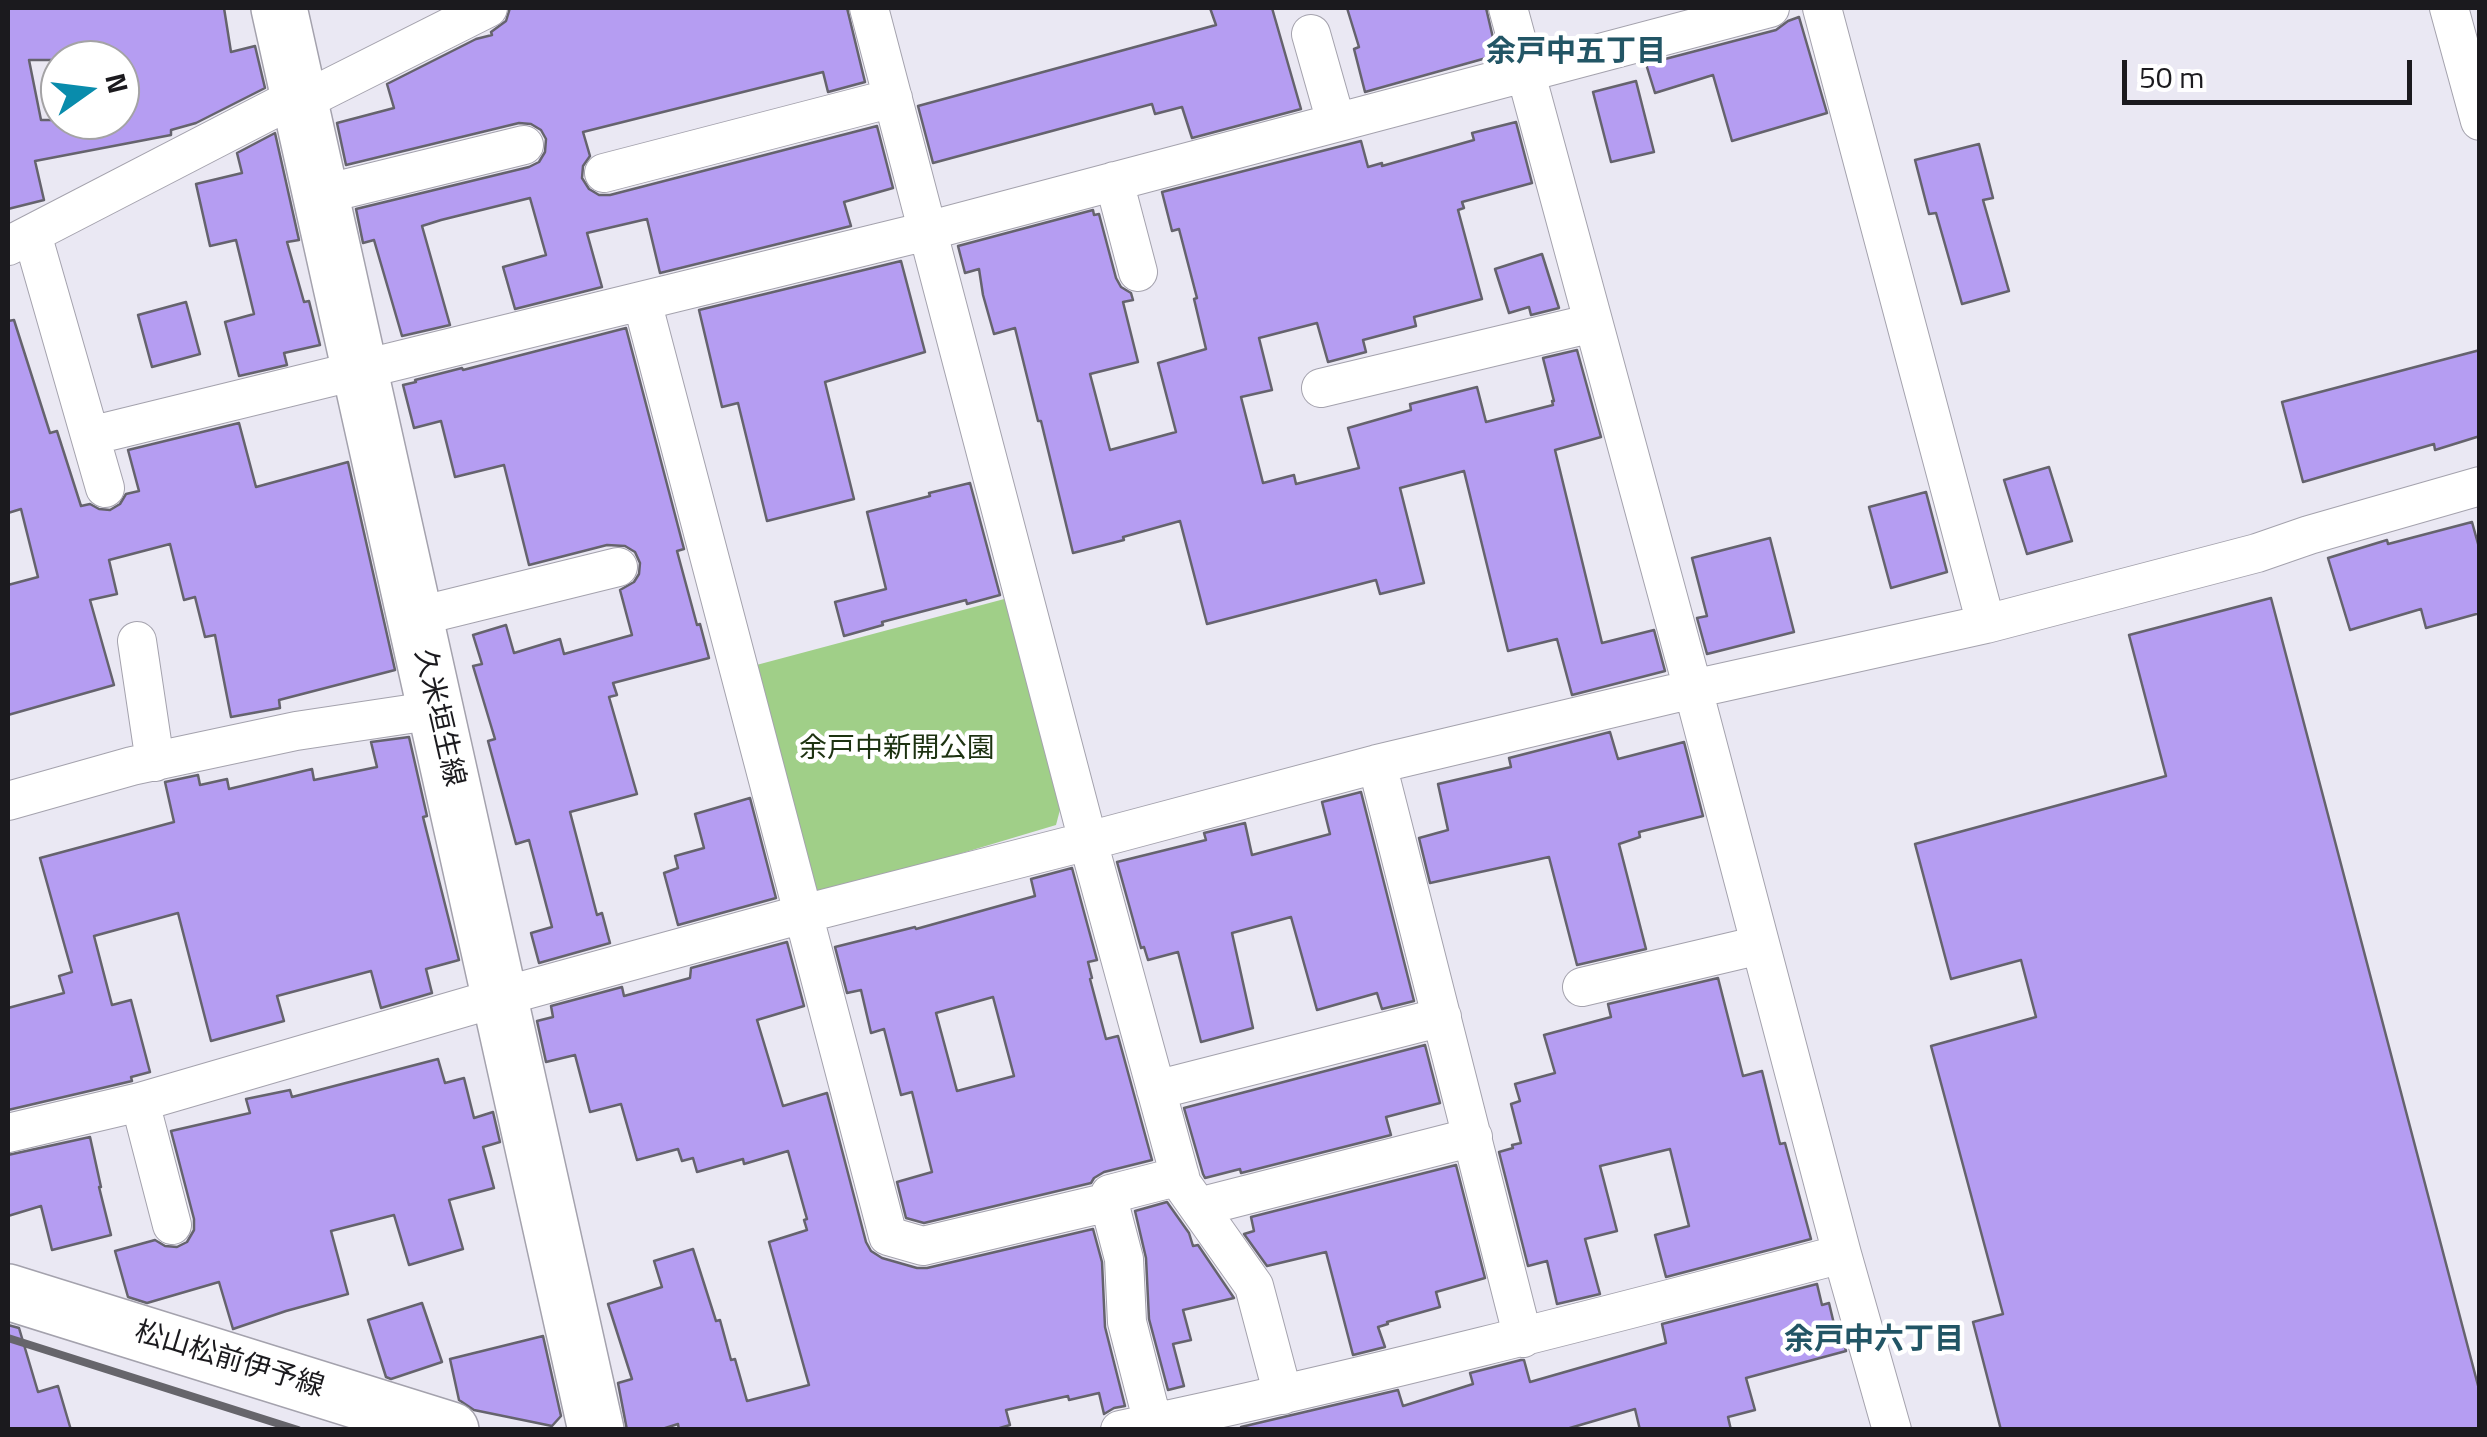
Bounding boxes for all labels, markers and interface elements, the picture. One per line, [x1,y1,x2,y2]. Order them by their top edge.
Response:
district label: 余戸中五丁目 [1486,36,1666,72]
north arrow [40,40,140,140]
scale bar [2127,40,2417,102]
text: 50 m [2139,54,2204,100]
text: N [94,68,141,98]
street label: 久米垣生線 [406,646,470,790]
park label: 余戸中新開公園 [799,733,995,767]
street label: 松山松前伊予線 [130,1316,328,1406]
district label: 余戸中六丁目 [1784,1324,1964,1360]

